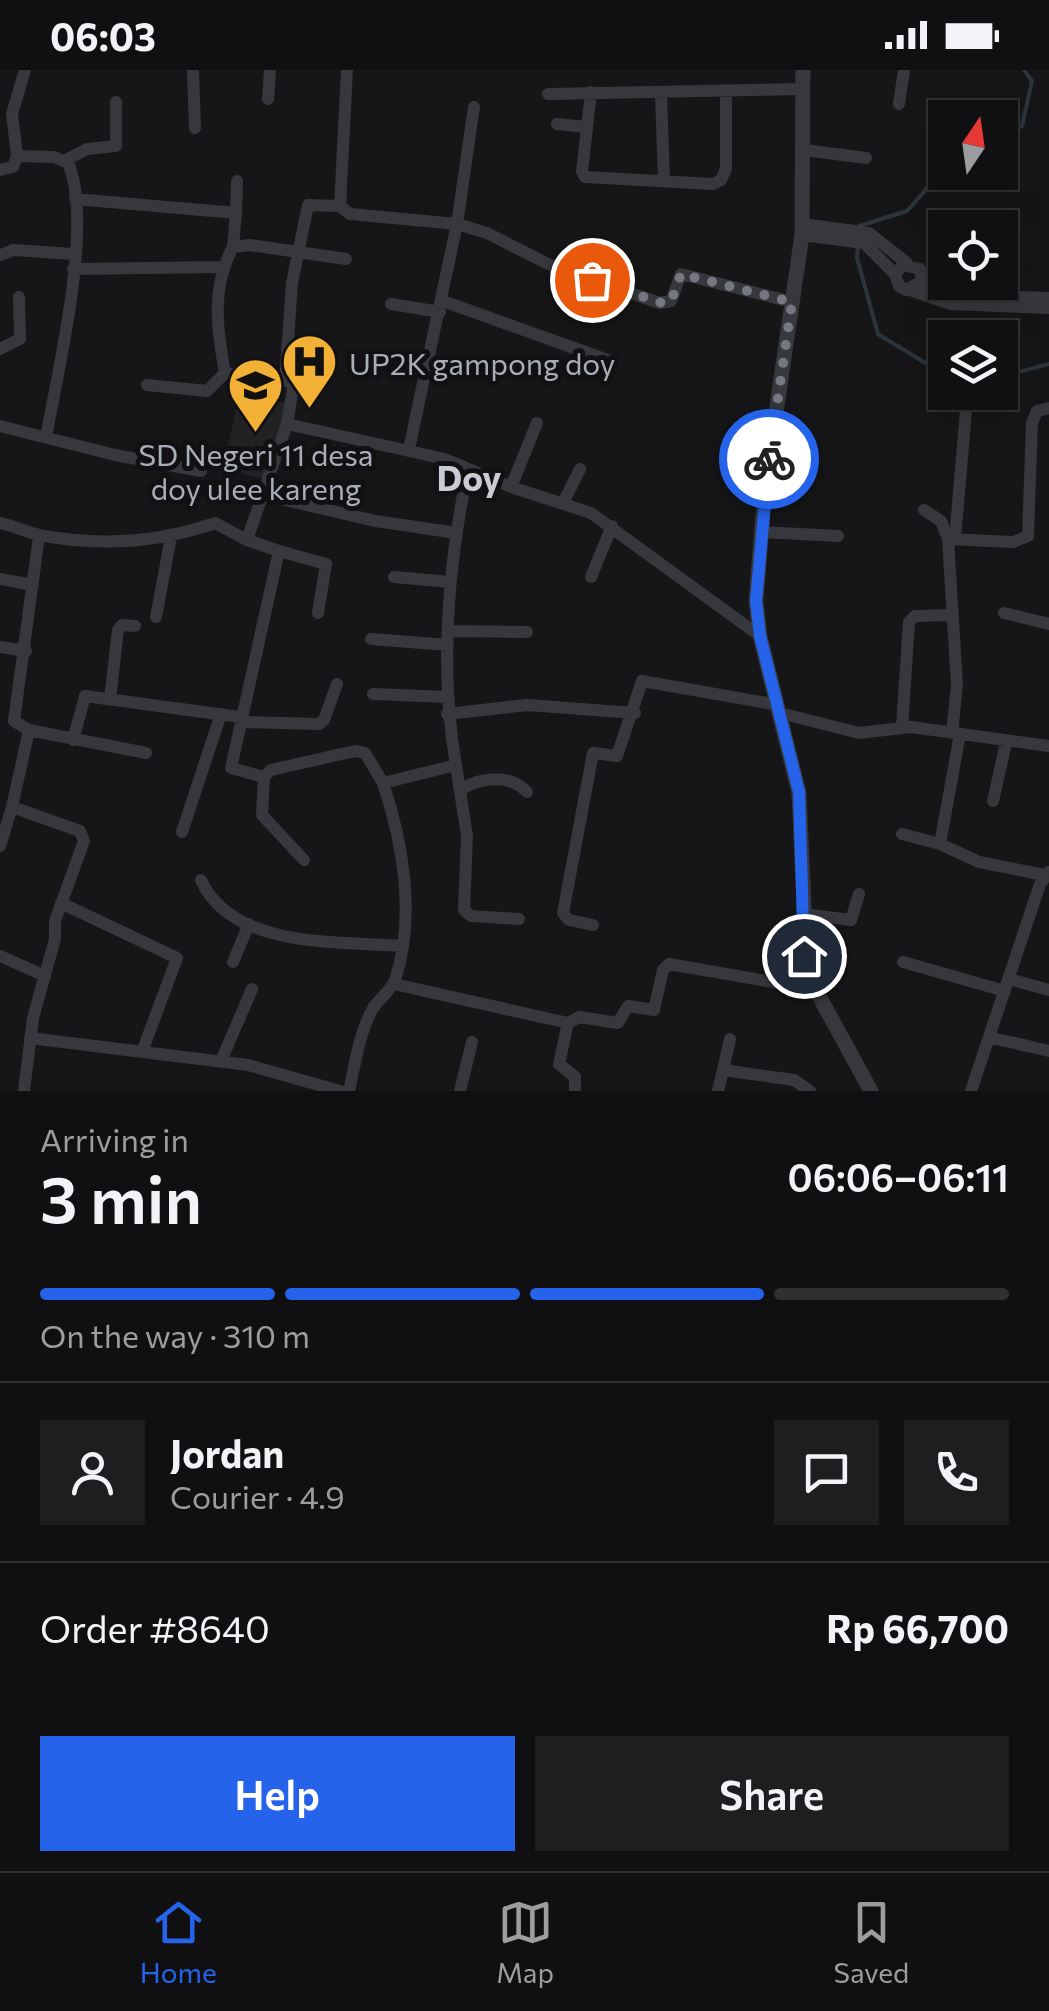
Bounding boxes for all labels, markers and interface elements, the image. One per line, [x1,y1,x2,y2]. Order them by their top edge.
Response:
text: 06:03 [50,12,156,59]
north arrow [928,100,1018,190]
map controls [928,100,1018,410]
button: locate [928,210,1018,300]
pin [550,238,635,323]
icon: bag [565,253,620,308]
button: layers [928,320,1018,410]
hospital icon: UP2K gampong doy [280,332,340,411]
place label: UP2K gampong doy [349,344,615,381]
school or university icon: SD Negeri 11 desa doy ulee kareng [226,355,286,434]
courier [719,409,819,509]
icon: bike [742,432,797,487]
place label: SD Negeri 11 desa doy ulee kareng [139,435,374,506]
district label: Doy [436,455,502,498]
pin [762,914,847,999]
icon: home [777,929,832,984]
text: Arriving in [40,1119,189,1159]
text: 06:06–06:11 [788,1153,1009,1200]
text: 3 min [40,1157,202,1236]
text: On the way · 310 m [40,1315,310,1355]
button: person [40,1420,145,1525]
button: chat [774,1420,879,1525]
button: phone [904,1420,1009,1525]
text: Jordan [170,1429,284,1476]
text: Courier · 4.9 [170,1476,345,1516]
text: Order #8640 [40,1604,270,1651]
text: Rp 66,700 [826,1604,1009,1651]
button: Help [40,1736,515,1851]
button: Share [535,1736,1009,1851]
tab: Home [140,1895,217,1989]
tab: Map [496,1895,554,1989]
tab: Saved [834,1895,909,1989]

